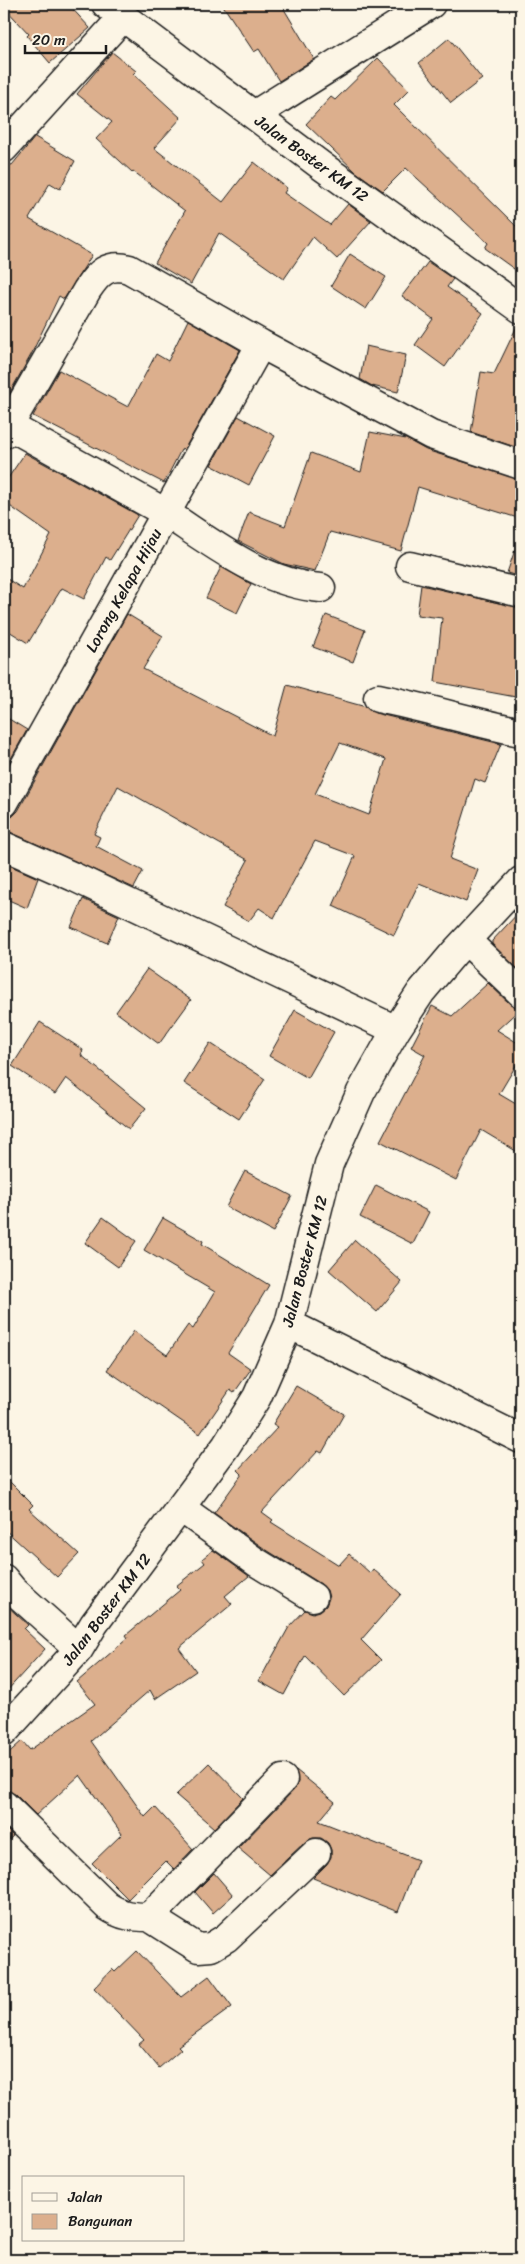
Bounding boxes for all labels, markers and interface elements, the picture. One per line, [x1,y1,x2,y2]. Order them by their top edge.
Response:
scale bar [25,22,106,54]
text: 20 m [32,27,66,53]
street label: Jalan Boster KM 12 [248,106,375,210]
street label: Lorong Kelapa Hijau [77,522,170,658]
street label: Jalan Boster KM 12 [273,1192,336,1331]
street label: Jalan Boster KM 12 [54,1547,159,1673]
legend [22,2176,185,2242]
text: Jalan [67,2184,102,2210]
text: Bangunan [68,2208,132,2234]

